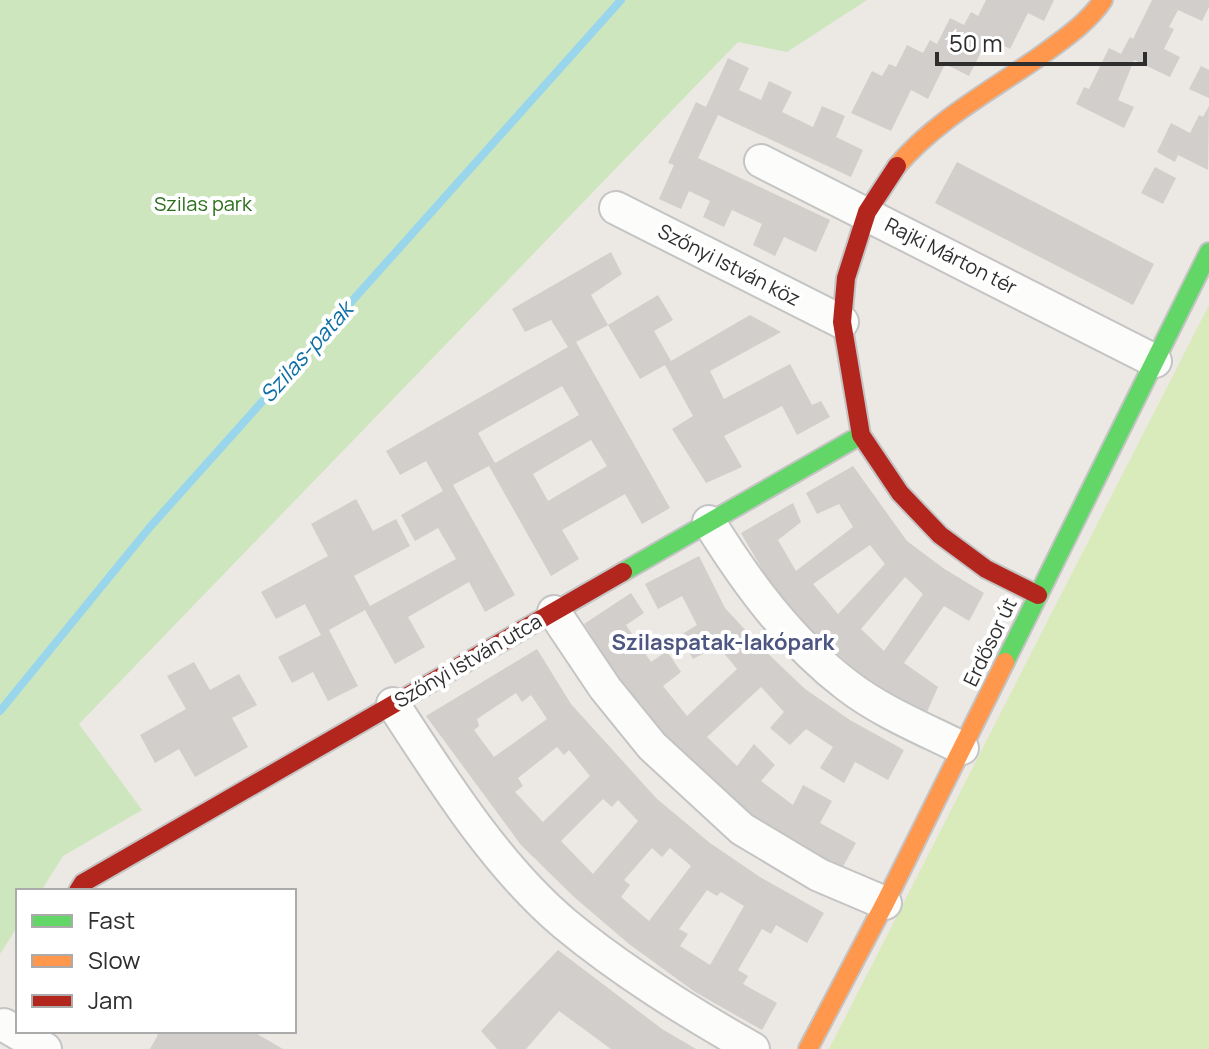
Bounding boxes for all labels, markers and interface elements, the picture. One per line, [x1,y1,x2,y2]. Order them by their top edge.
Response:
scale bar [937,16,1145,66]
text: 50 m [949,26,1003,59]
park label: Szilas park [154,190,253,217]
street label: Rajki Márton tér [881,211,1022,300]
street label: Szőnyi István köz [654,217,805,312]
water label: Szilas-patak [253,293,361,409]
street label: Erdősor út [957,593,1023,691]
street label: Szőnyi István utca [389,607,546,714]
district label: Szilaspatak-lakópark [612,627,836,657]
legend [16,889,296,1033]
text: Fast [88,903,135,936]
text: Slow [88,943,141,976]
text: Jam [88,983,133,1016]

